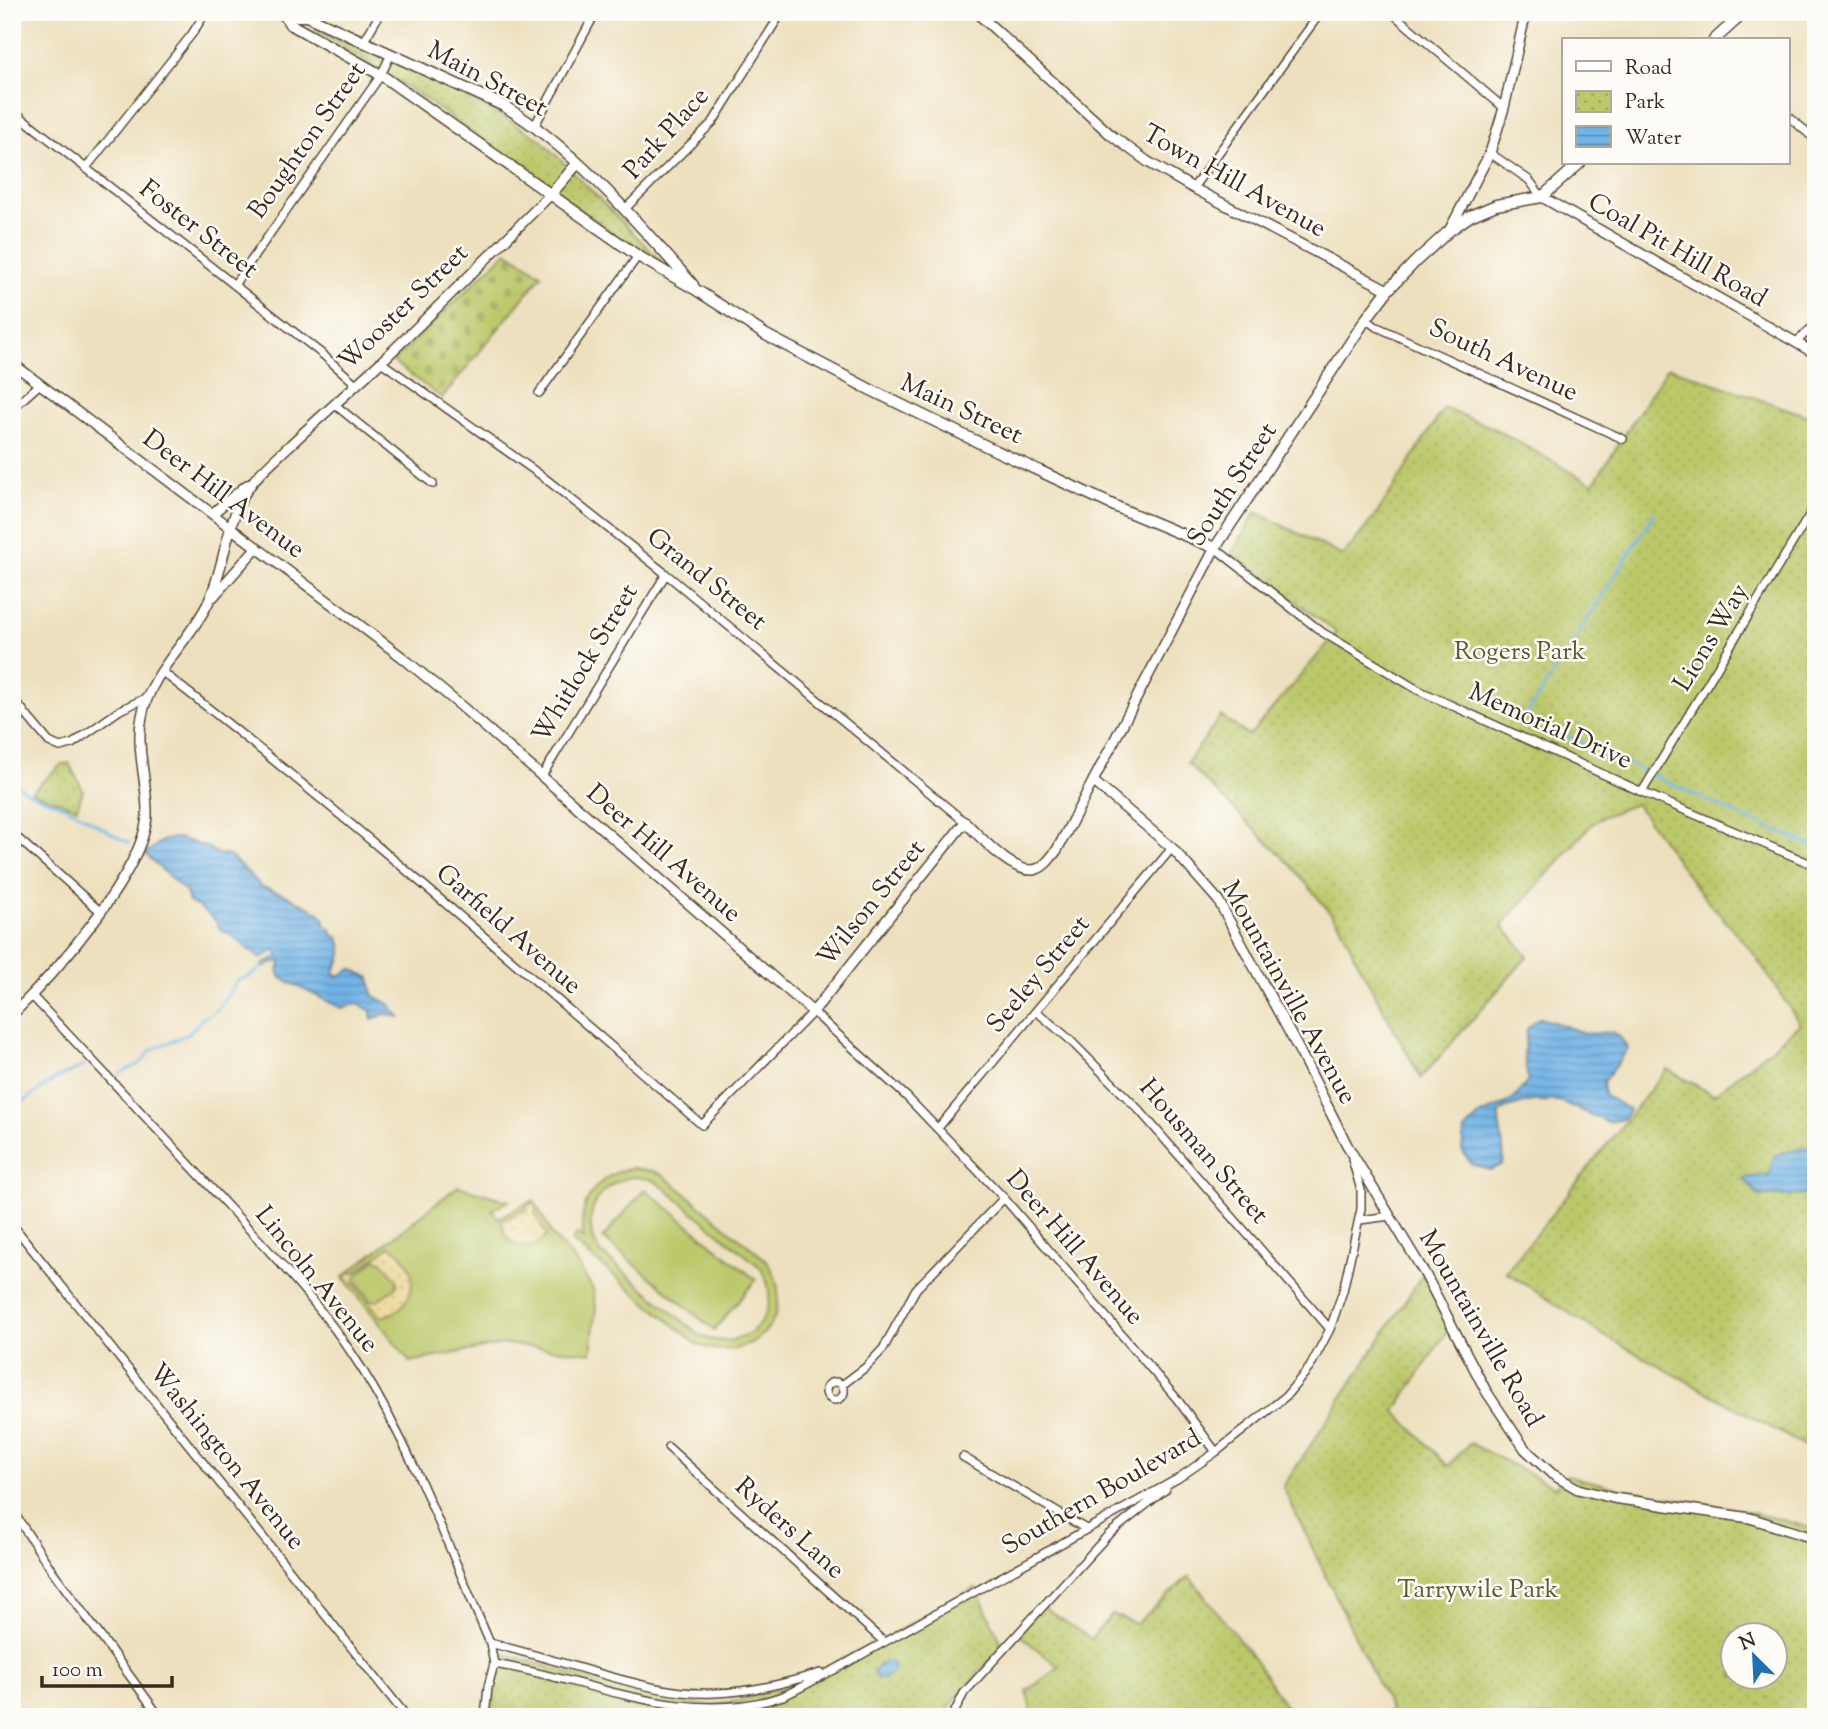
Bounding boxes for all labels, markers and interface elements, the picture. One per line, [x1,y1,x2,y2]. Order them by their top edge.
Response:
street label: Main Street [420,33,554,127]
legend [1562,38,1790,164]
text: Road [1625,54,1672,84]
street label: Boughton Street [240,55,376,227]
street label: Park Place [616,80,718,188]
text: Park [1625,88,1666,118]
street label: Town Hill Avenue [1136,116,1332,248]
text: Water [1625,124,1682,154]
street label: Foster Street [131,172,265,288]
street label: Coal Pit Hill Road [1580,185,1774,318]
street label: Wooster Street [331,236,478,380]
street label: South Avenue [1422,310,1584,412]
street label: Main Street [894,365,1028,455]
street label: South Street [1179,415,1287,554]
street label: Deer Hill Avenue [134,422,312,568]
street label: Grand Street [638,520,774,640]
street label: Whitlock Street [524,577,648,751]
street label: Lions Way [1665,577,1759,699]
park label: Rogers Park [1454,634,1586,671]
street label: Memorial Drive [1462,674,1638,780]
street label: Deer Hill Avenue [577,776,749,932]
street label: Wilson Street [809,832,935,976]
street label: Garfield Avenue [427,856,589,1004]
street label: Mountainville Avenue [1211,875,1365,1111]
street label: Seeley Street [979,908,1100,1042]
street label: Housman Street [1129,1071,1277,1233]
street label: Deer Hill Avenue [996,1162,1152,1334]
street label: Lincoln Avenue [245,1199,387,1361]
street label: Mountainville Road [1408,1224,1552,1435]
street label: Washington Avenue [139,1356,313,1558]
street label: Southern Boulevard [995,1420,1209,1565]
street label: Ryders Lane [726,1470,852,1588]
park label: Tarrywile Park [1397,1572,1559,1609]
north arrow [1720,1620,1790,1690]
text: N [1736,1627,1761,1658]
scale bar [42,1645,172,1689]
text: 100 m [52,1656,103,1686]

